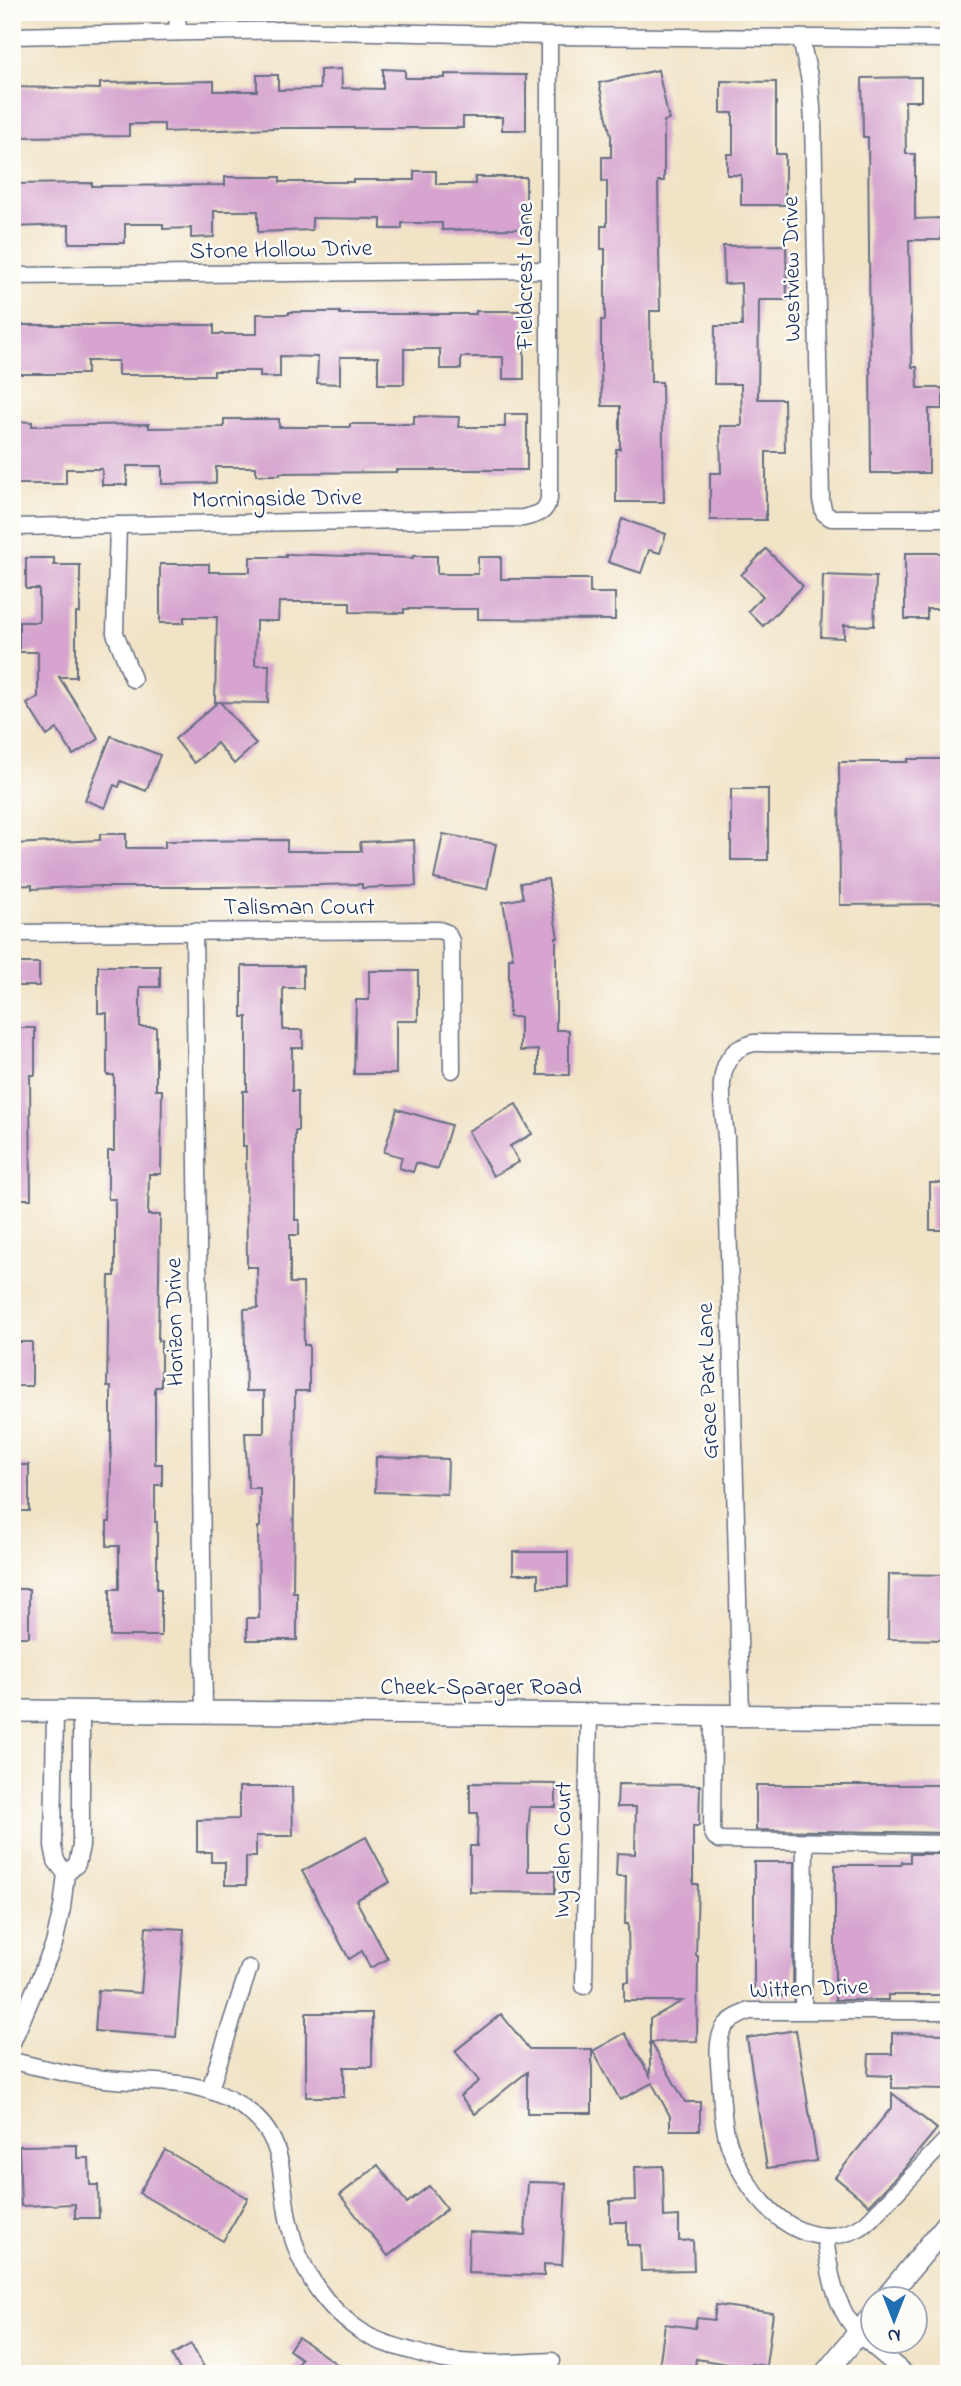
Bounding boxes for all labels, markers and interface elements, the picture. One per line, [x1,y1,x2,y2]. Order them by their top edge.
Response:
street label: Westview Drive [774,196,812,342]
street label: Fieldcrest Lane [509,202,544,351]
street label: Stone Hollow Drive [189,232,373,270]
street label: Morningside Drive [192,481,363,519]
street label: Talisman Court [223,891,375,926]
street label: Horizon Drive [157,1257,195,1387]
street label: Grace Park Lane [689,1302,729,1460]
street label: Cheek-Sparger Road [380,1671,582,1706]
street label: Ivy Glen Court [545,1781,584,1919]
street label: Witten Drive [749,1970,869,2010]
north arrow [860,2284,930,2354]
text: N [887,2321,900,2348]

